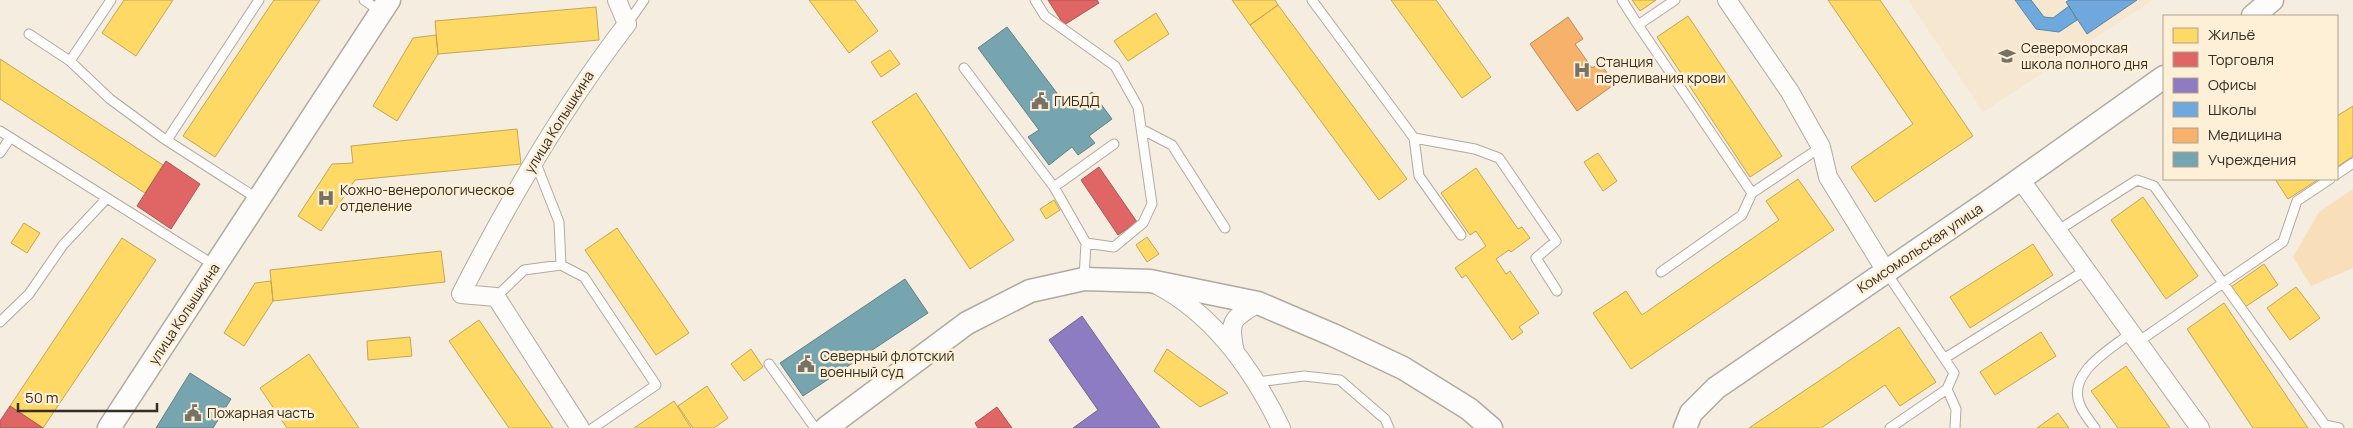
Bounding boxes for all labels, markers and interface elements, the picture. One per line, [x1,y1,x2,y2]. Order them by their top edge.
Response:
legend [2163,15,2338,180]
text: Жильё [2208,24,2256,45]
place label: Североморская школа полного дня [2021,38,2148,73]
school or university icon: Североморская школа полного дня [1997,46,2017,66]
text: Торговля [2208,49,2274,70]
place label: Станция переливания крови [1596,52,1726,87]
hospital icon: Станция переливания крови [1572,60,1592,80]
street label: улица Колышкина [519,67,598,177]
text: Офисы [2208,74,2257,95]
public building icon: ГИБДД [1030,91,1050,111]
place label: ГИБДД [1054,91,1100,110]
text: Школы [2208,99,2256,120]
text: Медицина [2208,124,2282,145]
text: Учреждения [2208,149,2296,170]
place label: Кожно-венерологическое отделение [340,180,514,215]
hospital icon: Кожно-венерологическое отделение [316,188,336,208]
street label: Комсомольская улица [1853,198,1986,297]
street label: улица Колышкина [144,259,224,368]
place label: Северный флотский военный суд [820,346,954,381]
public building icon: Северный флотский военный суд [796,354,816,374]
scale bar [18,380,156,412]
text: 50 m [25,387,59,408]
public building icon: Пожарная часть [183,403,203,423]
place label: Пожарная часть [207,403,315,422]

